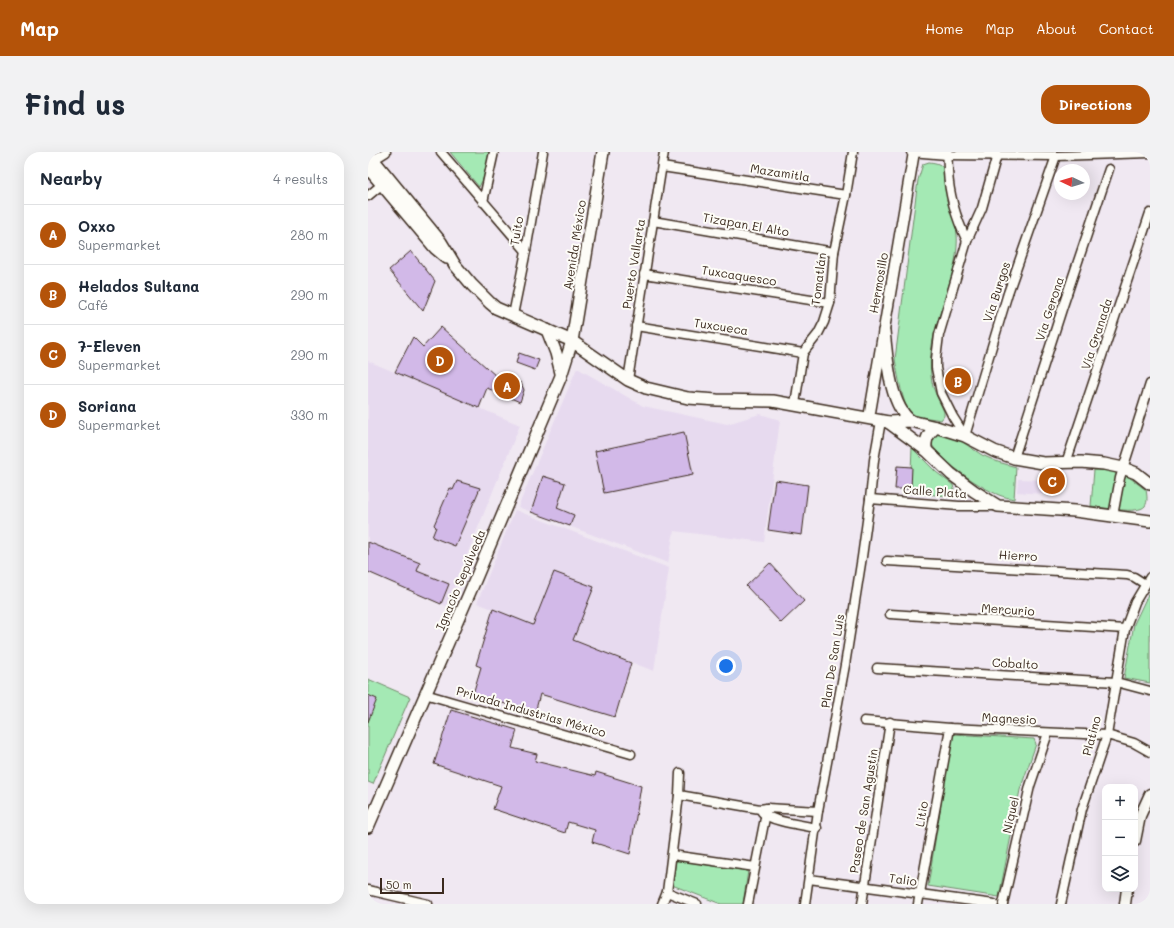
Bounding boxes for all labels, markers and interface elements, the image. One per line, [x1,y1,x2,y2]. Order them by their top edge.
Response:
text: Map [20,16,59,41]
text: Home [925,19,963,38]
text: Map [985,19,1014,38]
text: About [1036,19,1077,38]
text: Contact [1099,19,1154,38]
button: Directions [1041,85,1150,124]
text: Find us [24,86,125,122]
street label: Mazamitla [749,159,811,185]
north arrow [1054,164,1090,200]
text: Nearby [40,167,102,189]
text: 4 results [273,170,328,187]
street label: Avenida México [559,199,589,291]
street label: Tizapan El Alto [702,209,791,239]
street label: Tuito [506,215,526,247]
text: Oxxo [78,216,115,236]
street label: Puerto Vallarta [618,218,648,310]
text: A [48,226,58,243]
text: 280 m [290,226,328,243]
text: Supermarket [78,236,161,253]
street label: Tomatlán [807,251,829,306]
street label: Hermosillo [865,251,891,314]
street label: Vía Burgos [979,259,1013,324]
street label: Tuxcaquesco [701,261,778,289]
street label: Vía Gerona [1031,275,1067,343]
text: Helados Sultana [78,276,200,296]
text: B [49,286,57,303]
text: 290 m [291,286,328,303]
text: Café [78,296,108,313]
street label: Vía Granada [1077,296,1115,372]
street label: Tuxcueca [693,314,750,338]
text: 7-Eleven [78,336,141,356]
pin: D [427,345,453,375]
text: C [48,346,58,363]
text: 290 m [291,346,328,363]
text: Supermarket [78,356,161,373]
pin: B [945,366,971,396]
pin: A [494,371,520,401]
text: Soriana [78,396,136,416]
text: D [48,406,58,423]
text: 330 m [290,406,328,423]
text: Supermarket [78,416,161,433]
pin: C [1039,466,1065,496]
street label: Calle Plata [903,481,968,501]
street label: Ignacio Sepúlveda [432,527,489,632]
street label: Hierro [998,546,1038,564]
street label: Mercurio [981,599,1035,619]
street label: Plan De San Luis [817,613,847,709]
street label: Cobalto [992,654,1039,672]
your location [716,656,736,676]
street label: Privada Industrias México [455,682,608,740]
street label: Magnesio [981,709,1037,727]
street label: Platino [1078,714,1104,757]
street label: Paseo de San Agustin [845,747,881,874]
map controls [1102,784,1138,892]
button: + [1102,784,1138,820]
street label: Níquel [998,795,1022,835]
street label: Litio [911,800,931,828]
button: − [1102,820,1138,856]
button: layers [1102,856,1138,892]
street label: Talio [888,869,918,889]
scale bar [380,876,444,895]
text: 50 m [386,877,412,892]

